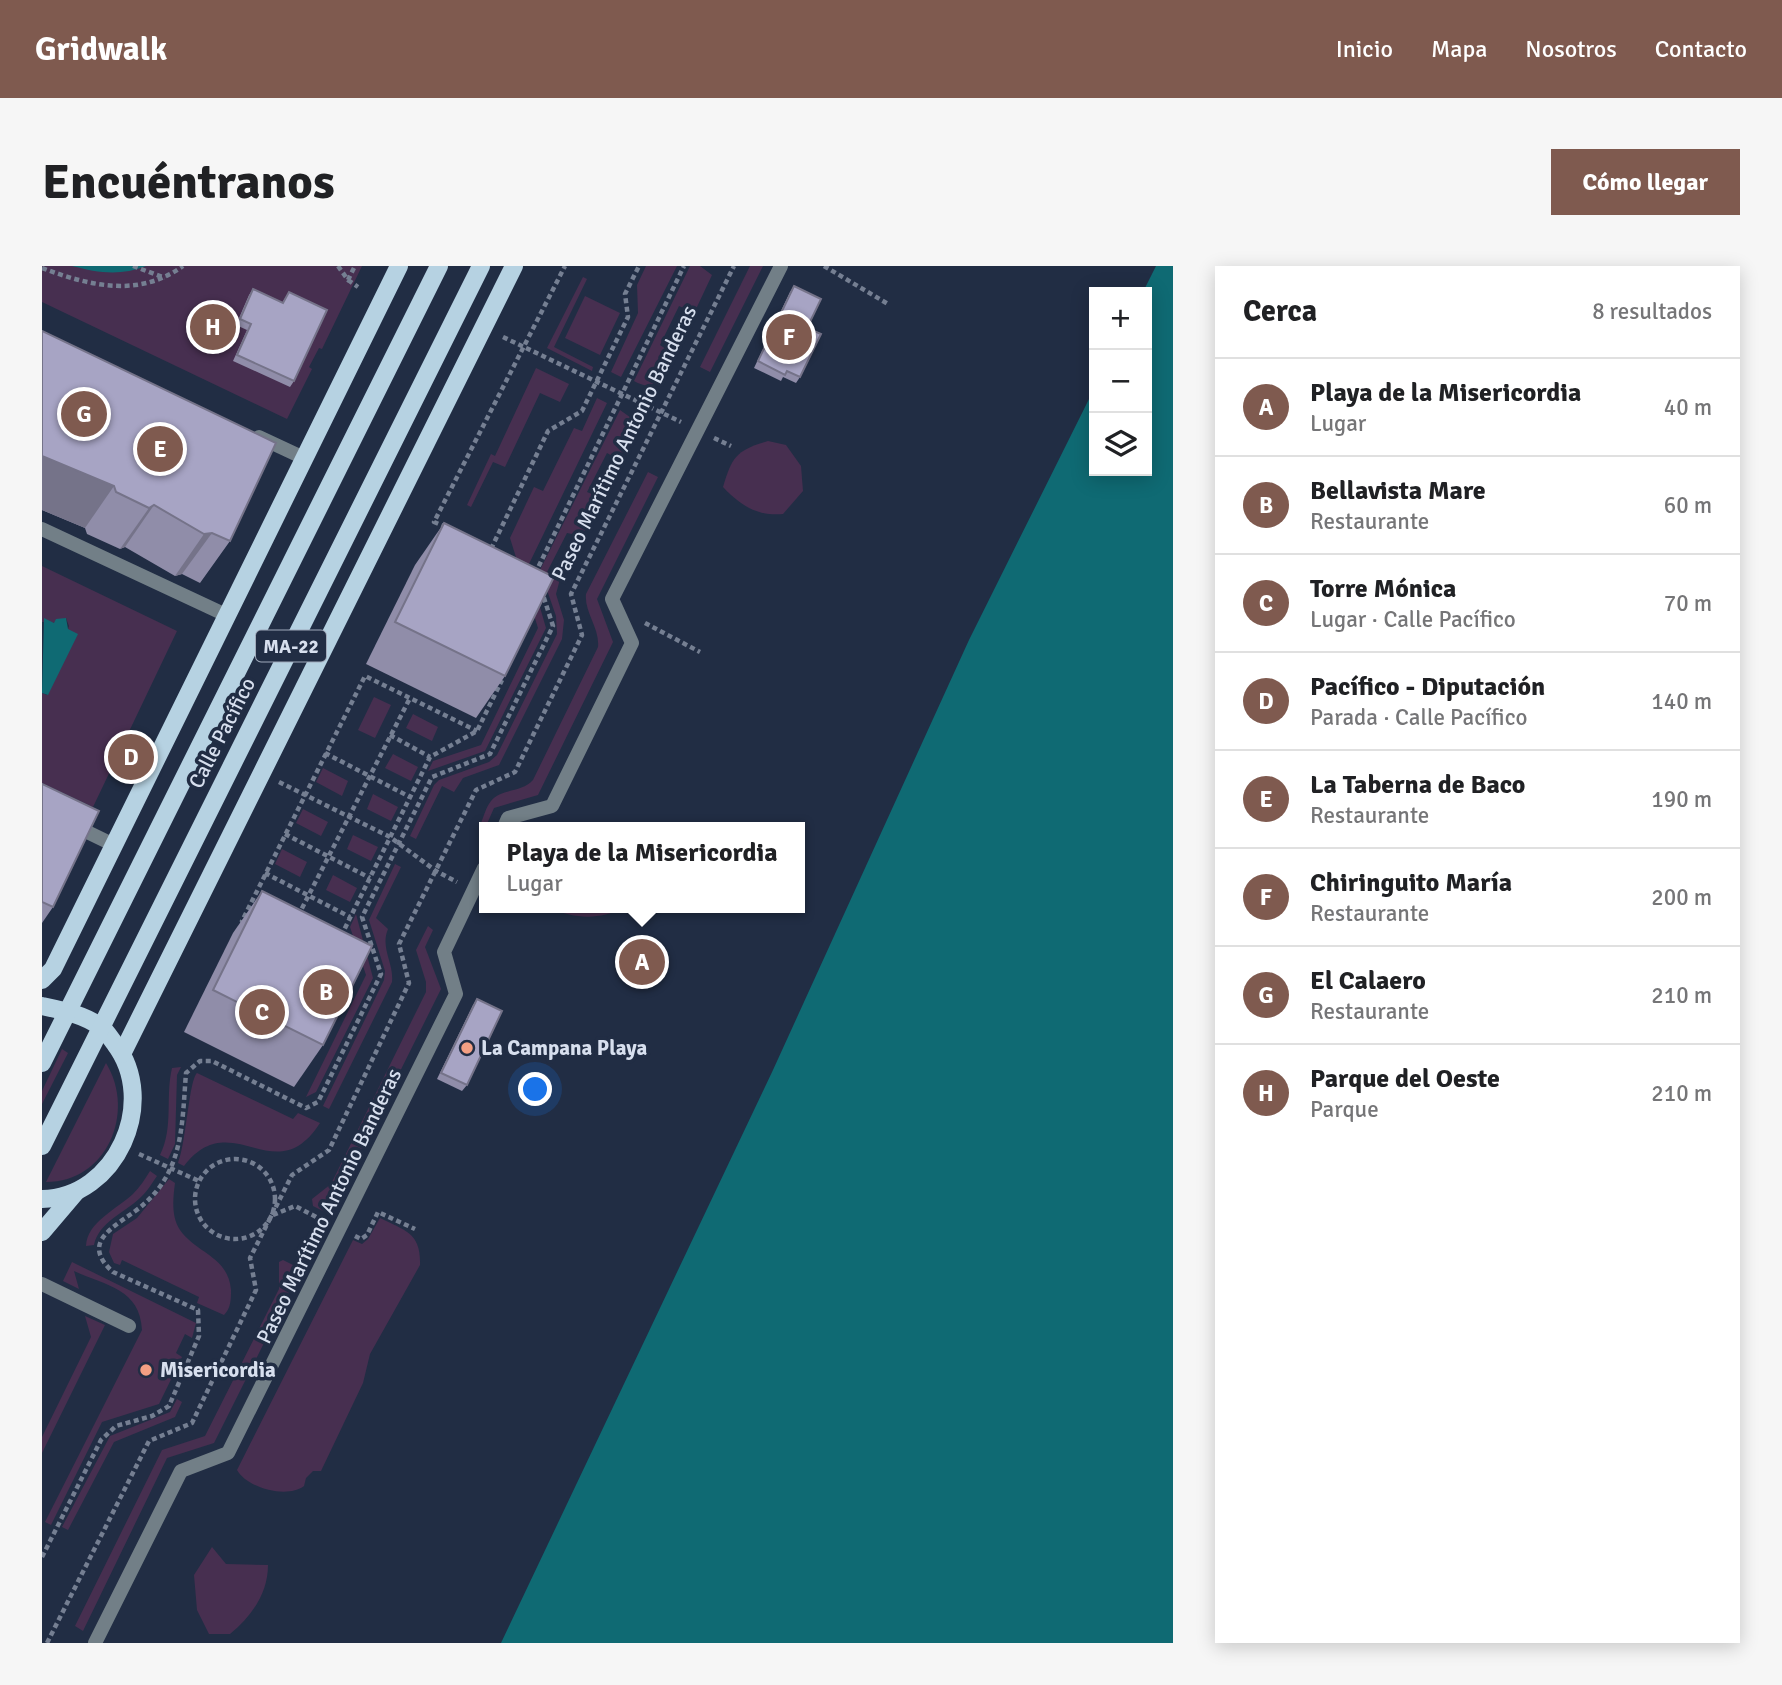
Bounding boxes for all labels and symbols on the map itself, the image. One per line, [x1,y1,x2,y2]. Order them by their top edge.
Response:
pin: H [190,301,236,353]
street label: Paseo Marítimo Antonio Banderas [546,301,702,585]
pin: F [766,311,812,363]
pin: G [61,388,107,440]
pin: E [137,423,183,475]
road number: MA-22 [256,630,326,662]
street label: Calle Pacífico [183,673,261,793]
pin: D [108,731,154,783]
pin: A [619,936,665,988]
pin: B [303,966,349,1018]
pin: C [239,986,285,1038]
place label: La Campana Playa [481,1035,648,1061]
marker: La Campana Playa [459,1040,475,1056]
street label: Paseo Marítimo Antonio Banderas [251,1064,407,1348]
your location [518,1072,552,1106]
place label: Misericordia [160,1357,276,1383]
marker: Misericordia [138,1362,154,1378]

